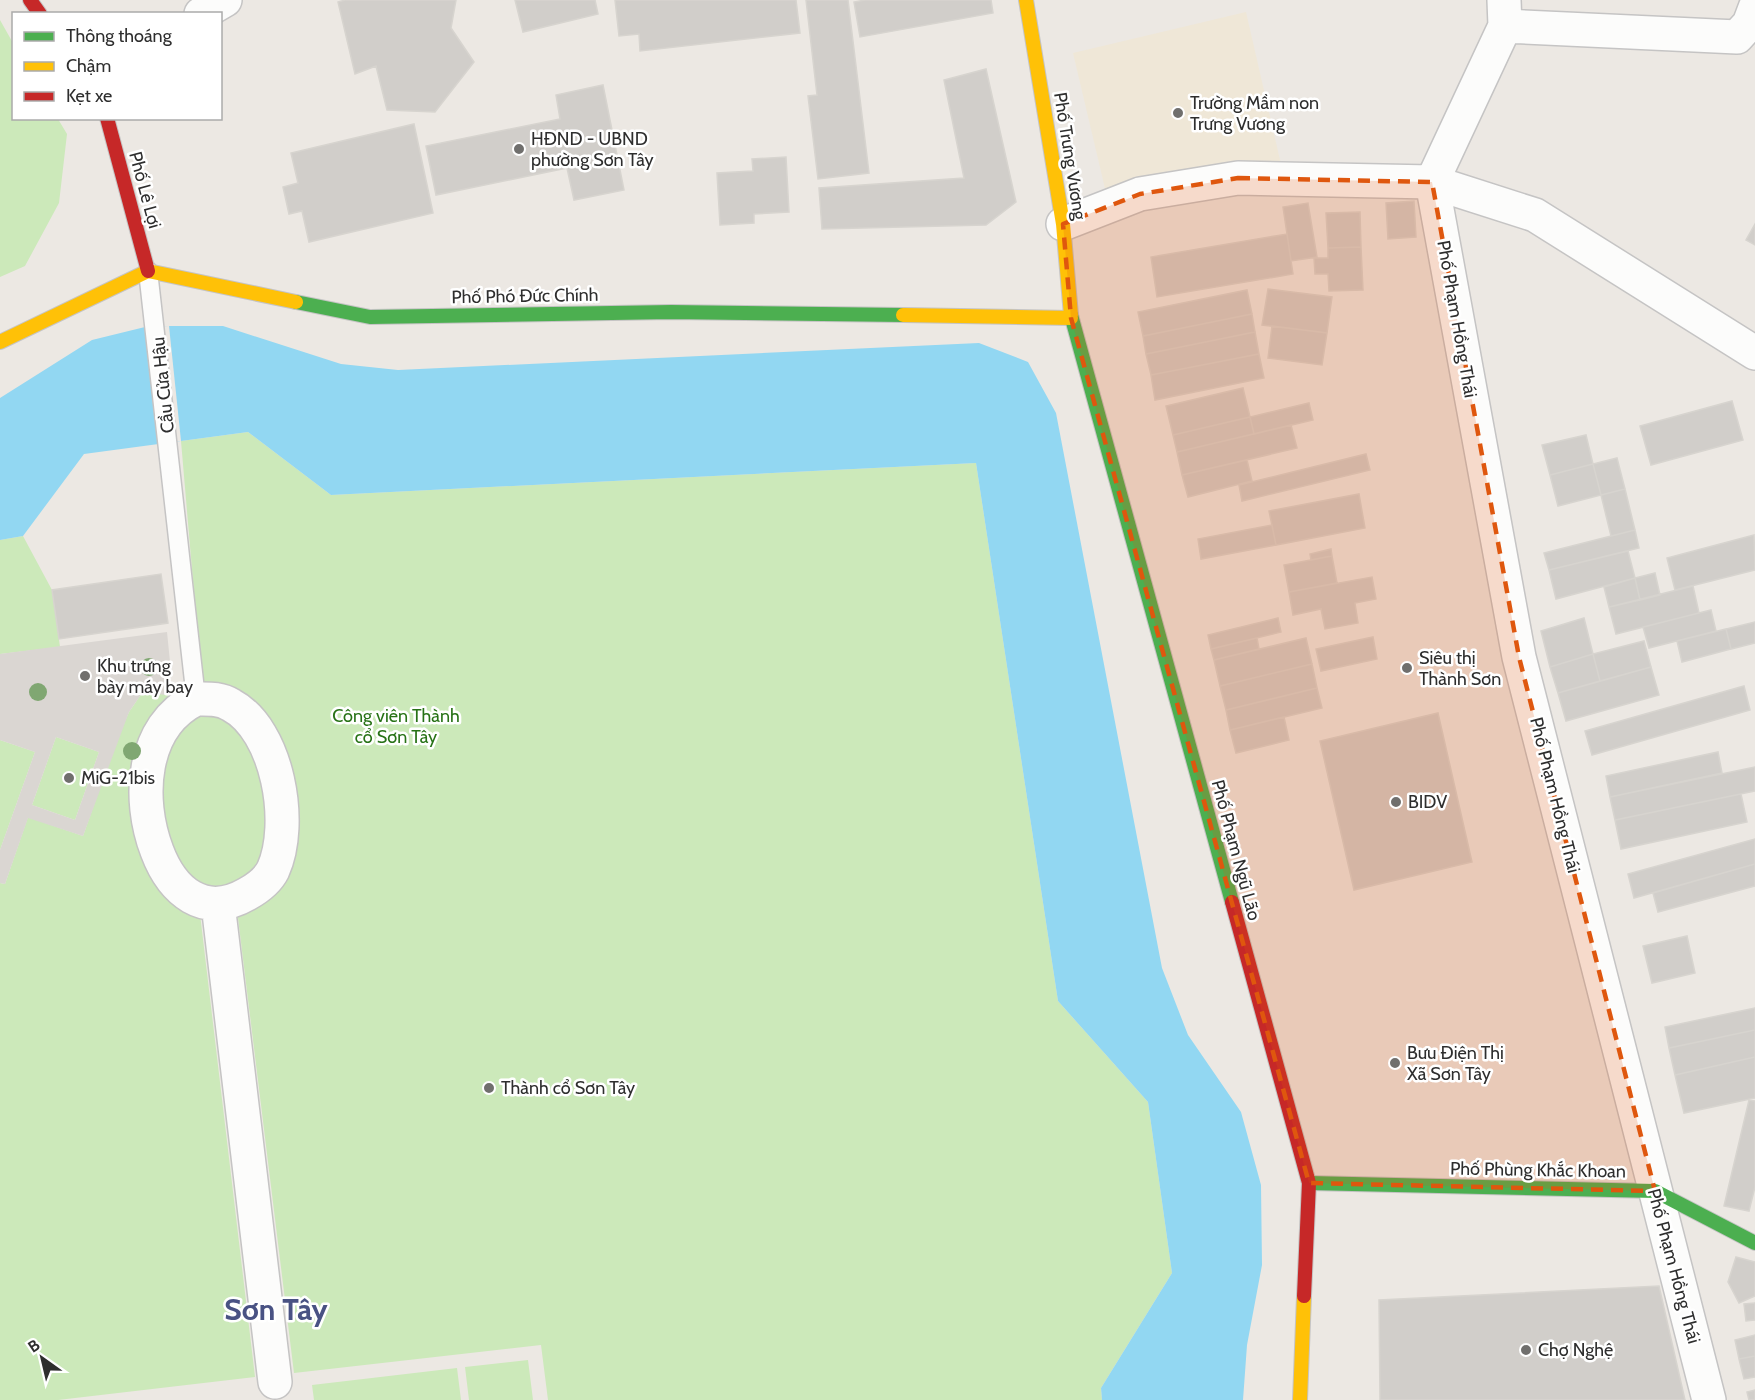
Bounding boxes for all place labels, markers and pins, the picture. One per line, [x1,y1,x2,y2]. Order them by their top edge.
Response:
place label: Trường Mầm non Trưng Vương [1190,92,1319,135]
marker: Trường Mầm non Trưng Vương [1171,106,1185,120]
place label: HĐND - UBND phường Sơn Tây [531,128,654,171]
marker: HĐND - UBND phường Sơn Tây [512,142,526,156]
place label: Siêu thị Thành Sơn [1419,647,1501,690]
place label: Khu trưng bày máy bay [97,655,193,698]
marker: Siêu thị Thành Sơn [1400,661,1414,675]
marker: Khu trưng bày máy bay [78,669,92,683]
place label: MiG-21bis [81,767,155,789]
marker: MiG-21bis [62,771,76,785]
place label: BIDV [1408,791,1447,813]
marker: BIDV [1389,795,1403,809]
place label: Bưu Điện Thị Xã Sơn Tây [1407,1042,1504,1085]
marker: Bưu Điện Thị Xã Sơn Tây [1388,1056,1402,1070]
place label: Thành cổ Sơn Tây [501,1077,635,1099]
marker: Thành cổ Sơn Tây [482,1081,496,1095]
place label: Chợ Nghệ [1538,1339,1613,1361]
marker: Chợ Nghệ [1519,1343,1533,1357]

